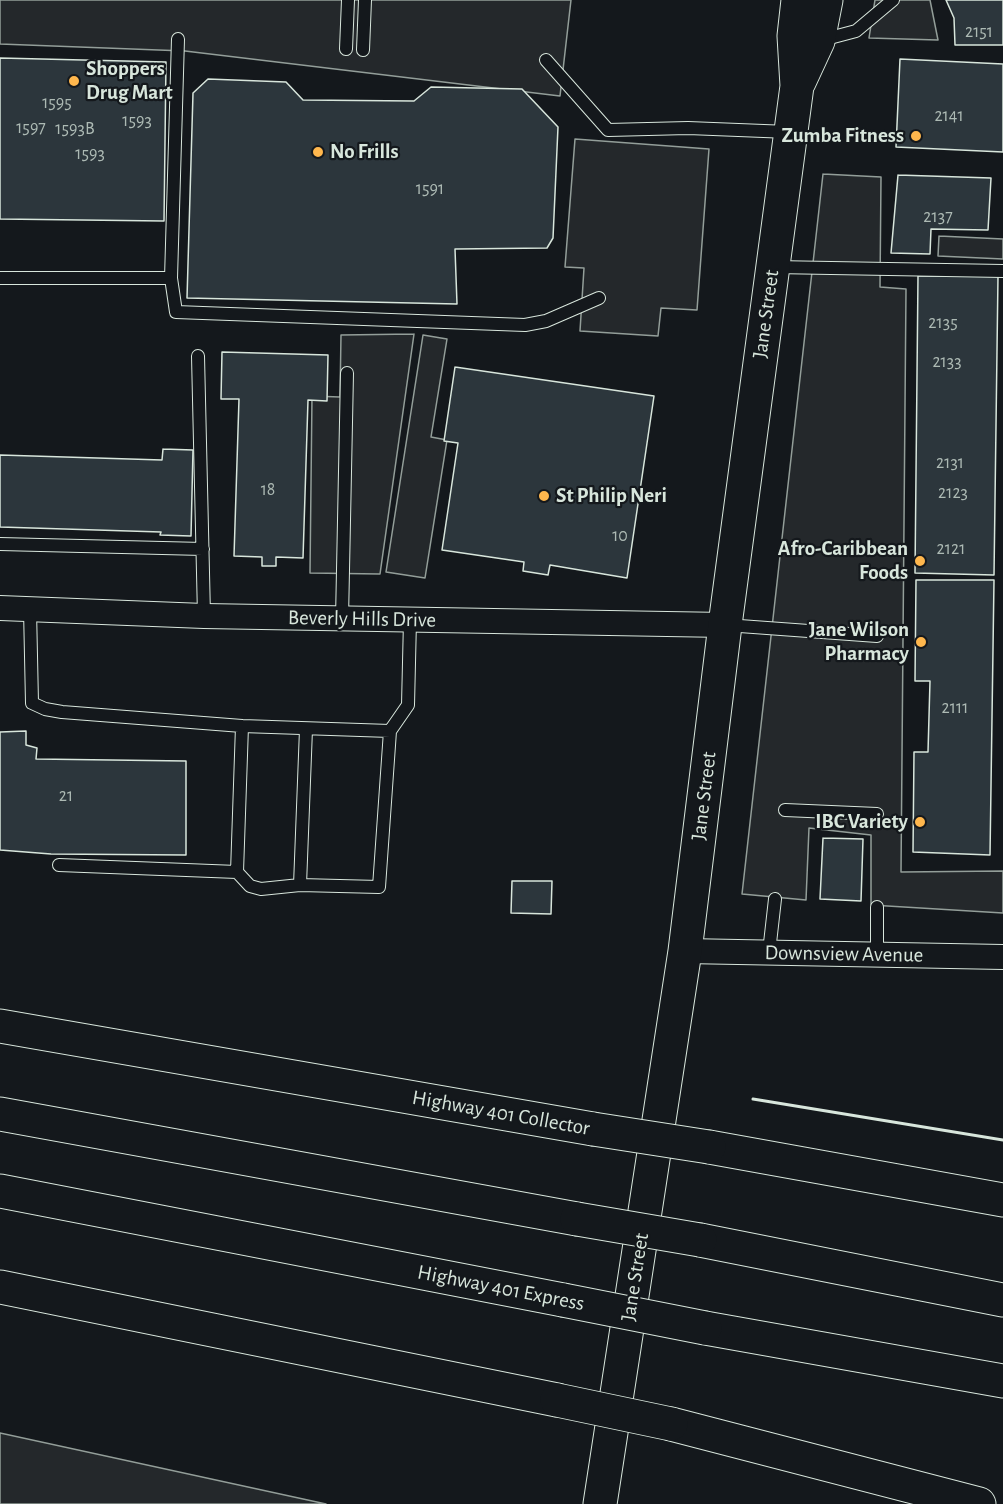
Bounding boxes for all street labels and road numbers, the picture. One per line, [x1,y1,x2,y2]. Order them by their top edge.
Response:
street label: Jane Street [747,268,785,360]
street label: Beverly Hills Drive [288,605,436,633]
street label: Jane Street [686,750,722,842]
street label: Downsview Avenue [764,940,924,968]
street label: Highway 401 Collector [410,1085,592,1141]
street label: Jane Street [616,1231,654,1323]
street label: Highway 401 Express [415,1259,587,1317]

